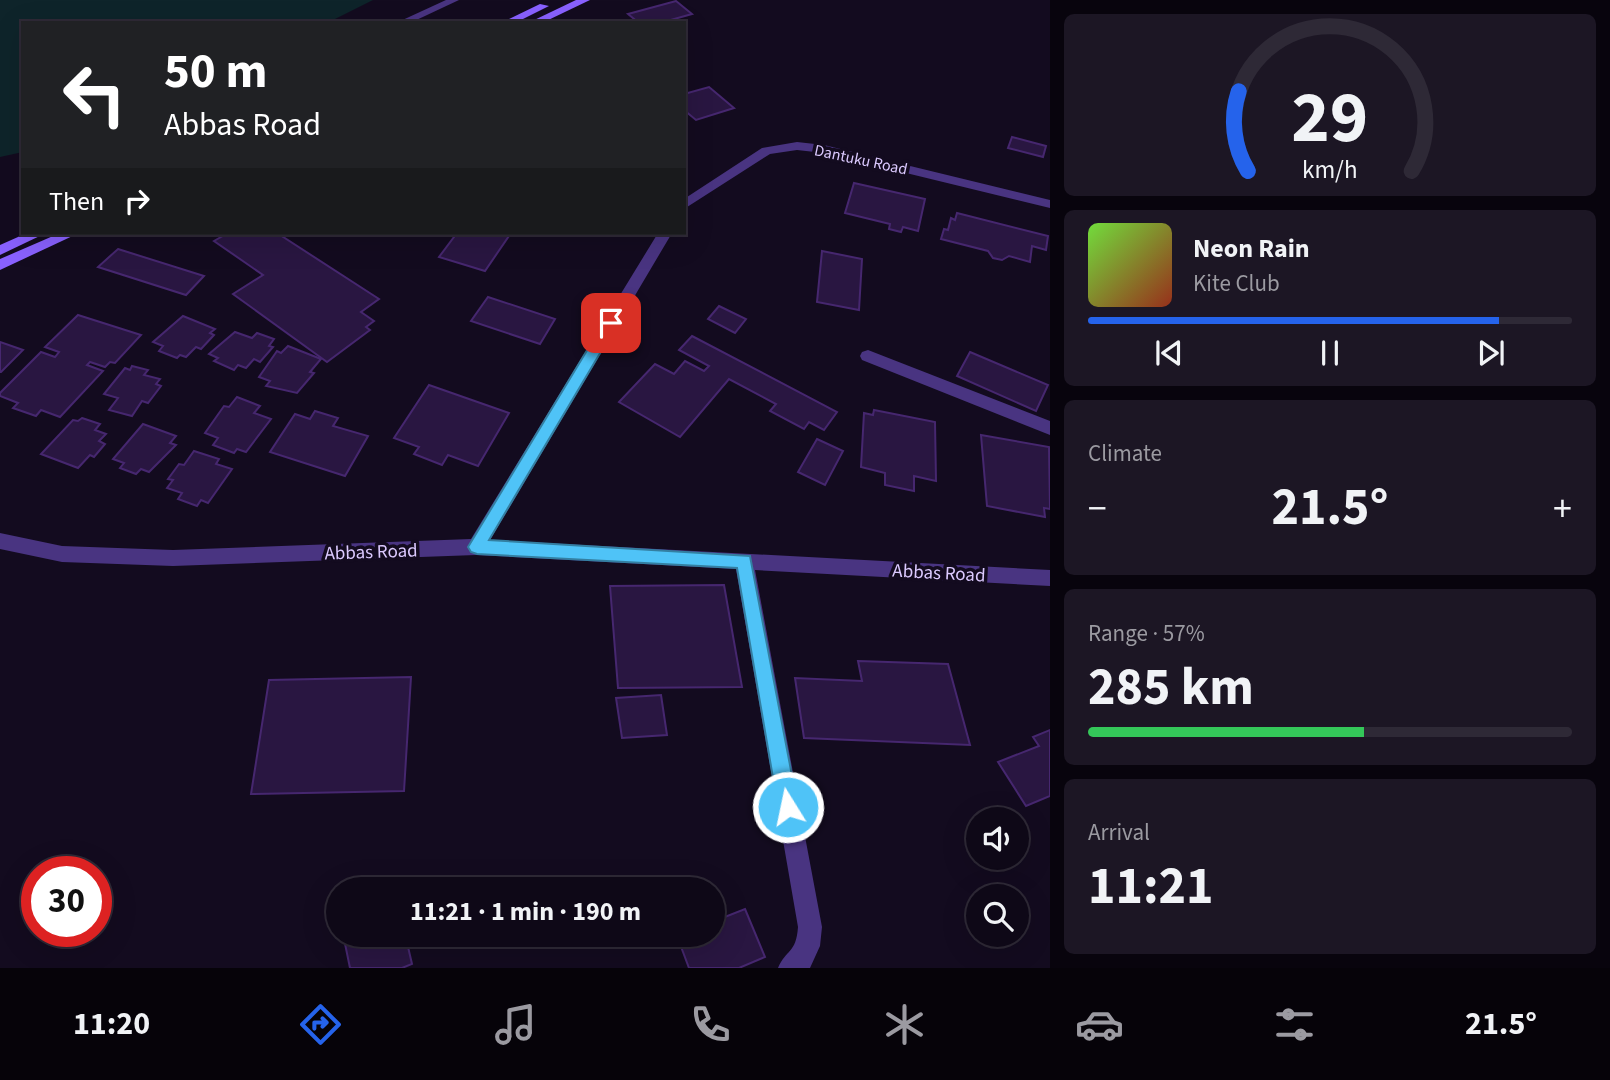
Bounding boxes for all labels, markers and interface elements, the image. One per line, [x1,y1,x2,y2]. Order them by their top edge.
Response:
text: 50 m [164,37,268,107]
icon: left [49,49,140,140]
text: 29 [1292,66,1368,170]
text: Abbas Road [164,102,321,148]
street label: Dantuku Road [812,139,909,181]
text: km/h [1302,152,1358,188]
icon: right [118,182,156,220]
text: Then [49,183,104,220]
text: Neon Rain [1193,230,1310,267]
text: Kite Club [1193,267,1280,300]
pin [581,293,641,353]
icon: arrive [592,304,630,342]
icon: previous [1150,334,1188,372]
icon: pause [1311,334,1349,372]
icon: next [1472,334,1510,372]
text: Climate [1088,437,1162,470]
text: 21.5° [1272,471,1388,545]
text: − [1088,482,1107,536]
text: + [1553,482,1572,536]
street label: Abbas Road [324,537,418,568]
street label: Abbas Road [892,558,986,589]
text: Range · 57% [1088,617,1205,650]
text: 285 km [1088,651,1254,725]
position arrow [751,770,825,844]
map controls [966,807,1029,947]
button: sound [966,807,1029,870]
text: Arrival [1088,816,1150,849]
text: 11:21 [1088,850,1213,924]
speed limit sign: 30 [21,856,112,947]
button: search [966,884,1029,947]
text: 11:21 · 1 min · 190 m [410,893,641,930]
icon: directions [296,1000,345,1049]
icon: music [491,1000,540,1049]
icon: phone [686,1000,735,1049]
icon: climate [880,1000,929,1049]
icon: car [1075,1000,1124,1049]
icon: filters [1270,1000,1319,1049]
text: 11:20 [73,1001,150,1047]
text: 21.5° [1465,1001,1537,1047]

